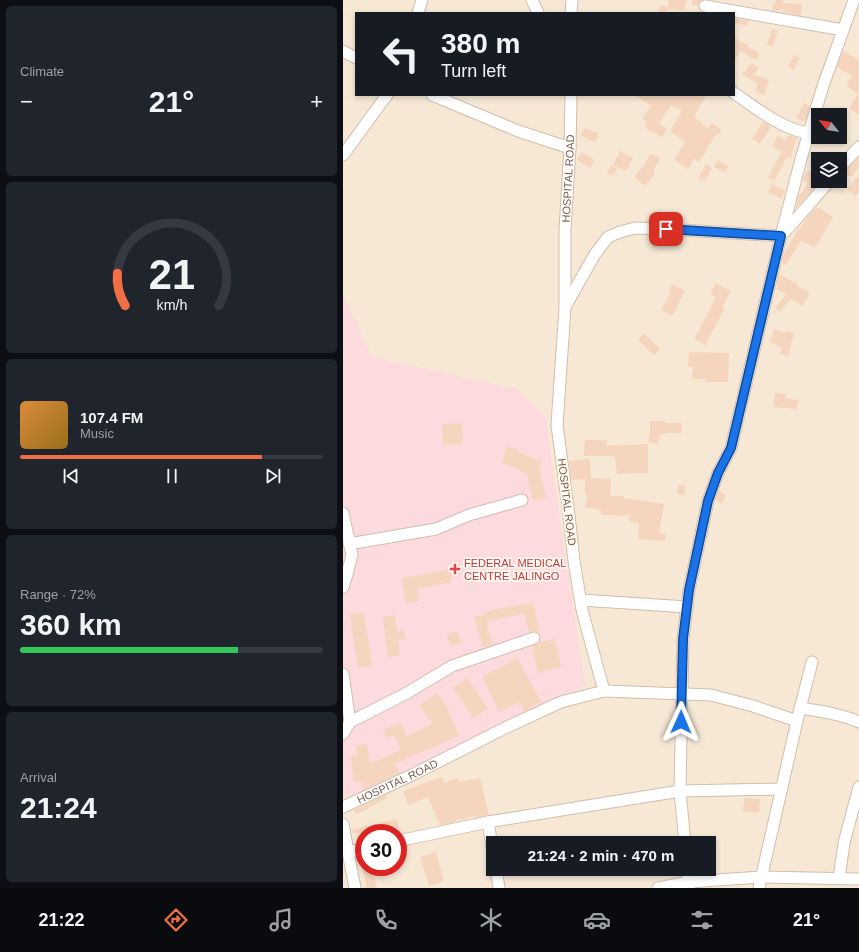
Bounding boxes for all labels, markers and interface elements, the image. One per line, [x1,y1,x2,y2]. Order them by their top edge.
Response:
icon: left [375,28,427,80]
text: 380 m [441,28,520,59]
text: Turn left [441,61,506,81]
text: Climate [20,64,64,79]
text: 21° [149,85,194,118]
text: − [20,89,33,114]
text: + [310,89,323,114]
north arrow [811,108,847,144]
map controls [811,108,847,188]
street label: HOSPITAL ROAD [559,134,576,223]
button: layers [811,152,847,188]
pin [649,212,683,246]
icon: arrive [655,218,677,240]
text: 21 [148,250,195,297]
text: km/h [156,296,187,312]
text: 107.4 FM [80,409,143,426]
text: Music [80,426,114,441]
street label: HOSPITAL ROAD [556,458,578,546]
icon: previous [60,465,82,487]
icon: pause [161,465,183,487]
icon: next [262,465,284,487]
place label: FEDERAL MEDICAL CENTRE JALINGO [464,557,566,582]
marker: FEDERAL MEDICAL CENTRE JALINGO [449,563,461,575]
text: Range · 72% [20,587,96,602]
text: 360 km [20,608,122,641]
position arrow [660,701,702,743]
street label: HOSPITAL ROAD [355,757,440,806]
text: Arrival [20,770,57,785]
text: 21:24 [20,791,97,824]
speed limit sign: 30 [355,824,407,876]
text: 21:24 · 2 min · 470 m [528,847,674,864]
icon: directions [162,906,190,934]
icon: music [267,906,295,934]
icon: phone [372,906,400,934]
icon: climate [477,906,505,934]
icon: car [583,906,611,934]
icon: filters [688,906,716,934]
text: 21:22 [39,910,85,930]
text: 21° [793,910,820,930]

